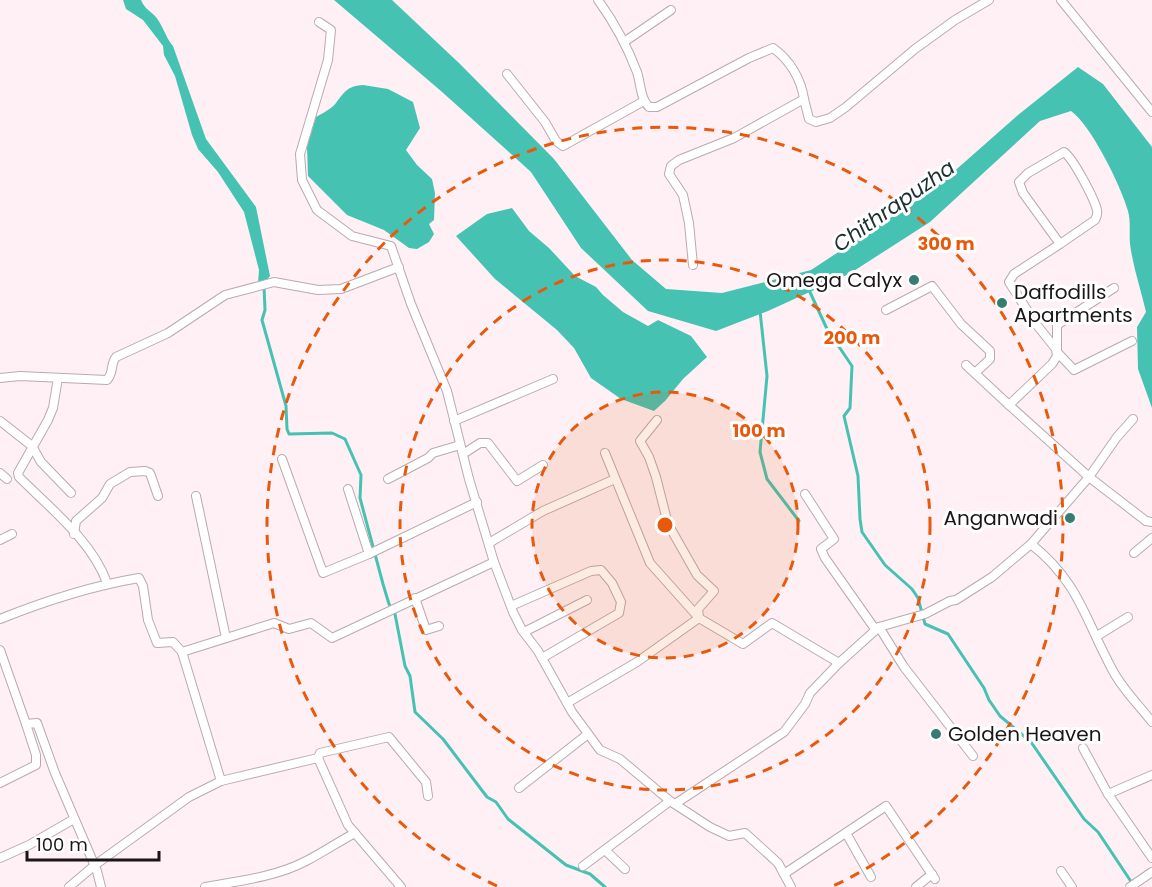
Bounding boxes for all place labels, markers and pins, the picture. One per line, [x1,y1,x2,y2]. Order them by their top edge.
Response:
place label: Omega Calyx [766,266,902,294]
marker: Omega Calyx [907,273,921,287]
place label: Daffodills Apartments [1014,278,1133,329]
marker: Daffodills Apartments [995,296,1009,310]
place label: Anganwadi [944,504,1058,532]
marker: Anganwadi [1063,511,1077,525]
centre of rings [655,515,675,535]
place label: Golden Heaven [948,720,1102,748]
marker: Golden Heaven [929,727,943,741]

